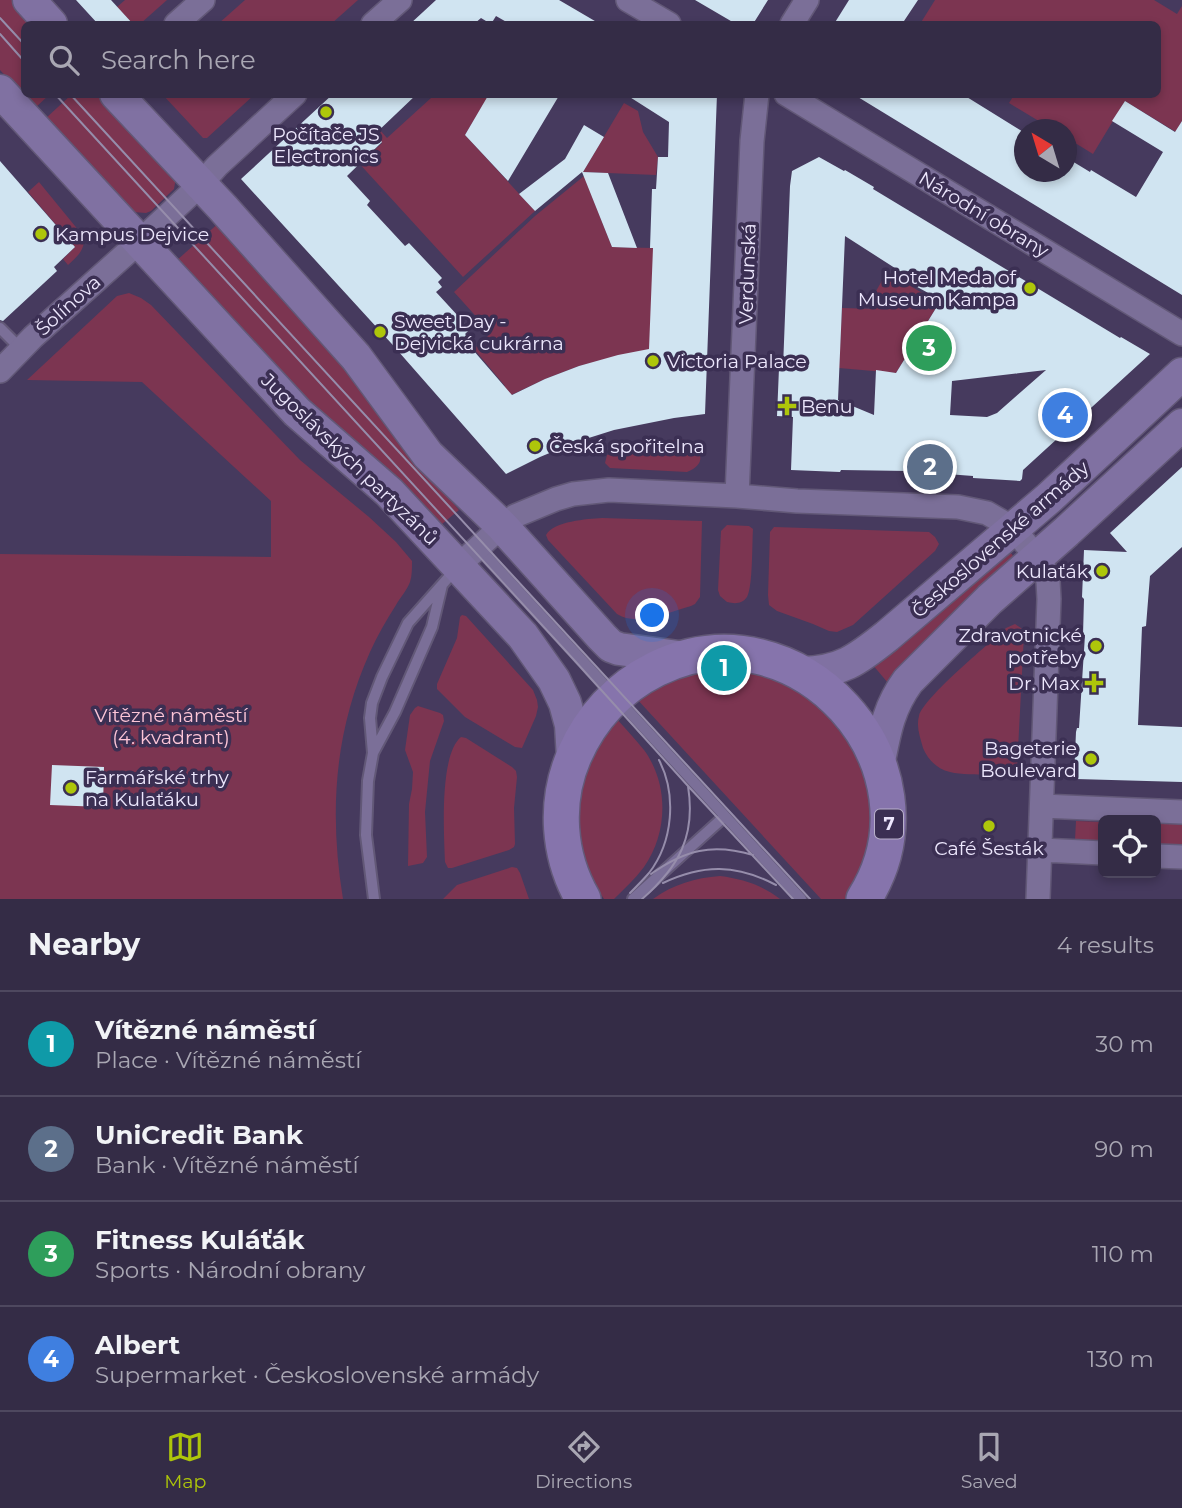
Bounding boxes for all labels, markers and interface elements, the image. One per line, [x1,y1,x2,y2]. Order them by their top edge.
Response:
search box [21,21,1161,98]
icon: search [45,41,83,79]
text: Search here [101,44,256,76]
marker: Počítače JS Electronics [318,104,334,120]
north arrow [1014,119,1077,182]
place label: Počítače JS Electronics [272,123,380,168]
street label: Národní obrany [915,167,1053,263]
place label: Kampus Dejvice [55,223,209,246]
street label: Verdunská [734,223,761,325]
marker: Kampus Dejvice [33,226,49,242]
place label: Hotel Meda of Museum Kampa [858,266,1018,311]
street label: Šolínova [31,270,106,340]
marker: Hotel Meda of Museum Kampa [1022,280,1038,296]
place label: Sweet Day - Dejvická cukrárna [394,310,564,355]
pin: 3 [906,322,952,374]
marker: Sweet Day - Dejvická cukrárna [372,324,388,340]
place label: Victoria Palace [667,350,807,373]
marker: Victoria Palace [645,353,661,369]
street label: Jugoslávských partyzánů [256,368,443,550]
pin: 4 [1042,389,1088,441]
place label: Benu [801,395,852,418]
marker: Benu [779,398,795,414]
place label: Česká spořitelna [549,435,705,458]
marker: Česká spořitelna [527,438,543,454]
pin: 2 [907,441,953,493]
street label: Československé armády [907,456,1094,622]
place label: Kulaťák [1016,560,1089,583]
marker: Kulaťák [1094,563,1110,579]
your location [635,598,669,632]
place label: Zdravotnické potřeby [959,624,1083,669]
marker: Zdravotnické potřeby [1088,638,1104,654]
pin: 1 [701,642,747,694]
place label: Dr. Max [1008,672,1080,695]
marker: Dr. Max [1086,675,1102,691]
park label: Vítězné náměstí (4. kvadrant) [94,704,249,749]
place label: Bageterie Boulevard [980,737,1077,782]
marker: Bageterie Boulevard [1083,751,1099,767]
place label: Farmářské trhy na Kulaťáku [85,766,230,811]
marker: Farmářské trhy na Kulaťáku [63,780,79,796]
road number: 7 [875,810,903,838]
map controls [1098,815,1161,878]
button: locate [1098,815,1161,878]
marker: Café Šesták [981,818,997,834]
place label: Café Šesták [934,837,1044,860]
text: Nearby [28,926,140,963]
text: 4 results [1057,931,1154,959]
text: Vítězné náměstí [95,1014,316,1046]
text: 1 [46,1030,56,1058]
text: 30 m [1095,1030,1154,1058]
text: Place · Vítězné náměstí [95,1046,361,1074]
text: UniCredit Bank [95,1119,303,1151]
text: 2 [44,1135,58,1163]
text: 90 m [1094,1135,1154,1163]
text: Bank · Vítězné náměstí [95,1151,359,1179]
text: Fitness Kuláťák [95,1224,305,1256]
text: 3 [44,1240,58,1268]
text: 110 m [1092,1240,1154,1268]
text: Sports · Národní obrany [95,1256,366,1284]
text: Albert [95,1329,180,1361]
text: 4 [43,1345,59,1373]
text: 130 m [1087,1345,1154,1373]
text: Supermarket · Československé armády [95,1361,539,1389]
tab: Map [164,1428,206,1493]
tab: Directions [535,1428,632,1493]
tab: Saved [961,1428,1018,1493]

